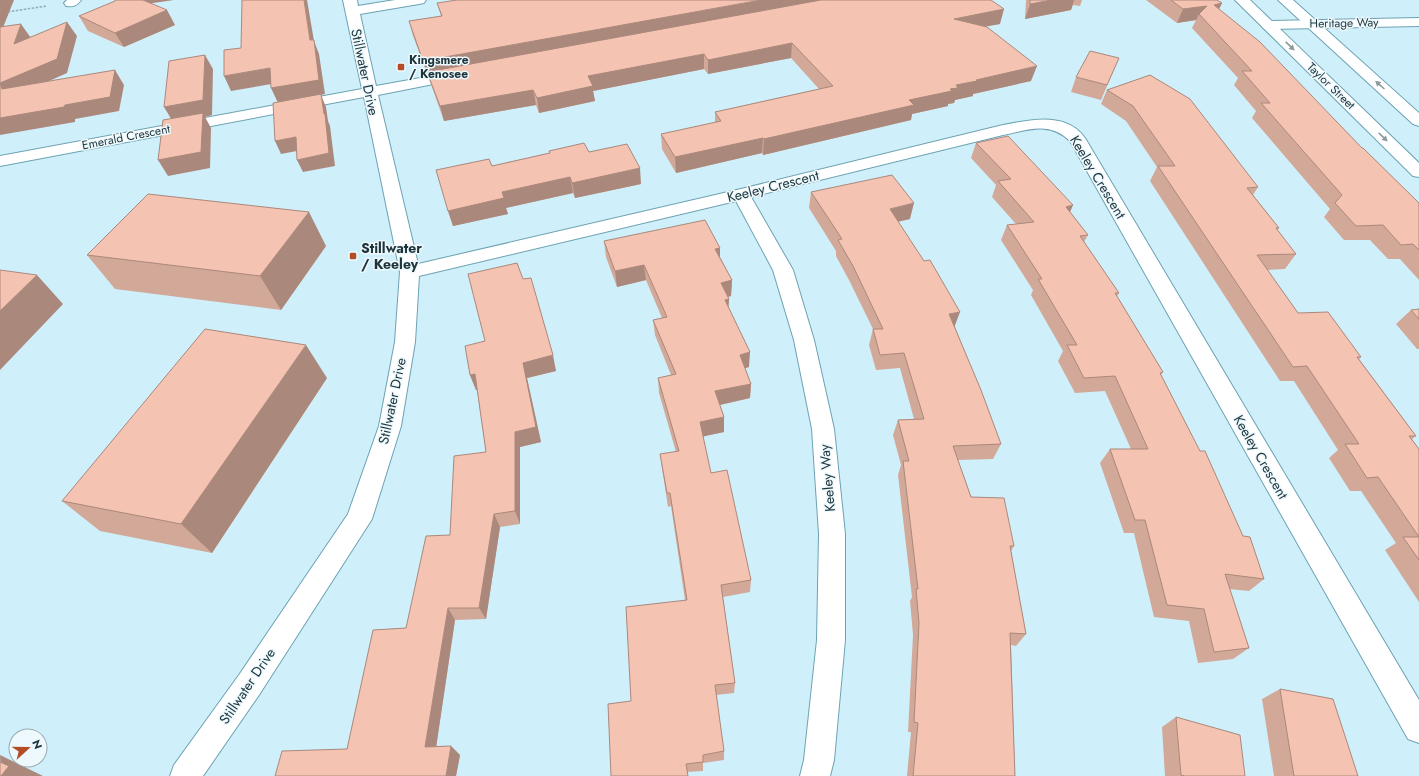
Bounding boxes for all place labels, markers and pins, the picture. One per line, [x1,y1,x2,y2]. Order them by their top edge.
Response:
place label: Kingsmere / Kenosee [409,51,469,83]
marker: Kingsmere / Kenosee [396,62,406,72]
place label: Stillwater / Keeley [361,238,422,274]
marker: Stillwater / Keeley [348,251,358,261]

